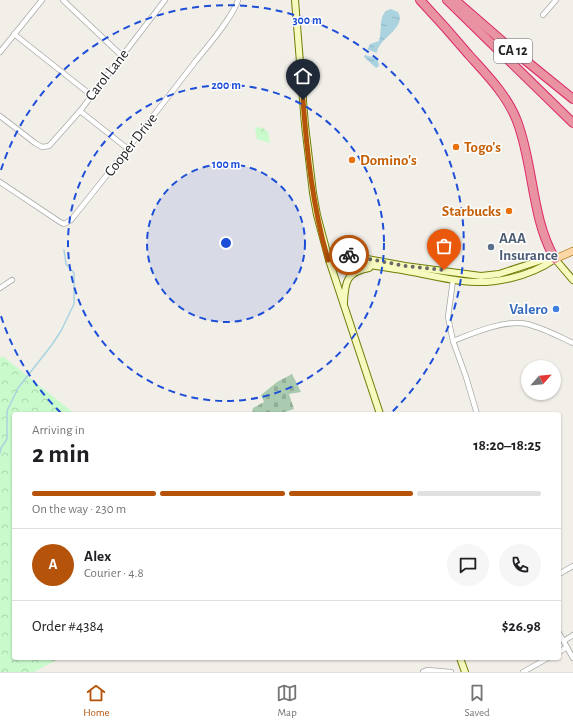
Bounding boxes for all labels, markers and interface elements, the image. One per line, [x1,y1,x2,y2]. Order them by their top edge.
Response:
text: 300 m [292,14,322,26]
road number: CA 12 [494,39,532,63]
street label: Carol Lane [82,46,132,104]
pin [286,59,320,100]
icon: home [292,65,314,87]
text: 200 m [211,79,241,91]
street label: Cooper Drive [102,111,160,179]
place label: Togo's [464,140,501,155]
marker: Togo's [451,142,461,152]
place label: Domino's [360,153,417,168]
marker: Domino's [347,155,357,165]
text: 100 m [212,158,240,170]
place label: Starbucks [442,204,501,219]
marker: Starbucks [504,206,514,216]
pin [427,229,461,270]
place label: AAA Insurance [499,231,558,263]
courier [329,235,369,275]
icon: bag [433,235,455,257]
centre of rings [219,236,233,250]
marker: AAA Insurance [486,242,496,252]
icon: bike [338,244,360,266]
place label: Valero [509,302,548,317]
marker: Valero [551,304,561,314]
north arrow [521,360,561,400]
map controls [521,360,561,400]
text: Arriving in [32,424,85,437]
text: 18:20–18:25 [473,438,541,453]
text: 2 min [32,441,90,467]
text: On the way · 230 m [32,503,126,516]
button: chat [447,544,489,586]
button: phone [499,544,541,586]
text: Alex [84,549,111,564]
text: A [48,557,58,572]
text: Courier · 4.8 [84,567,144,580]
text: Order #4384 [32,619,104,634]
text: $26.98 [502,619,541,634]
tab: Home [83,682,110,719]
tab: Map [276,682,298,719]
tab: Saved [465,682,490,719]

